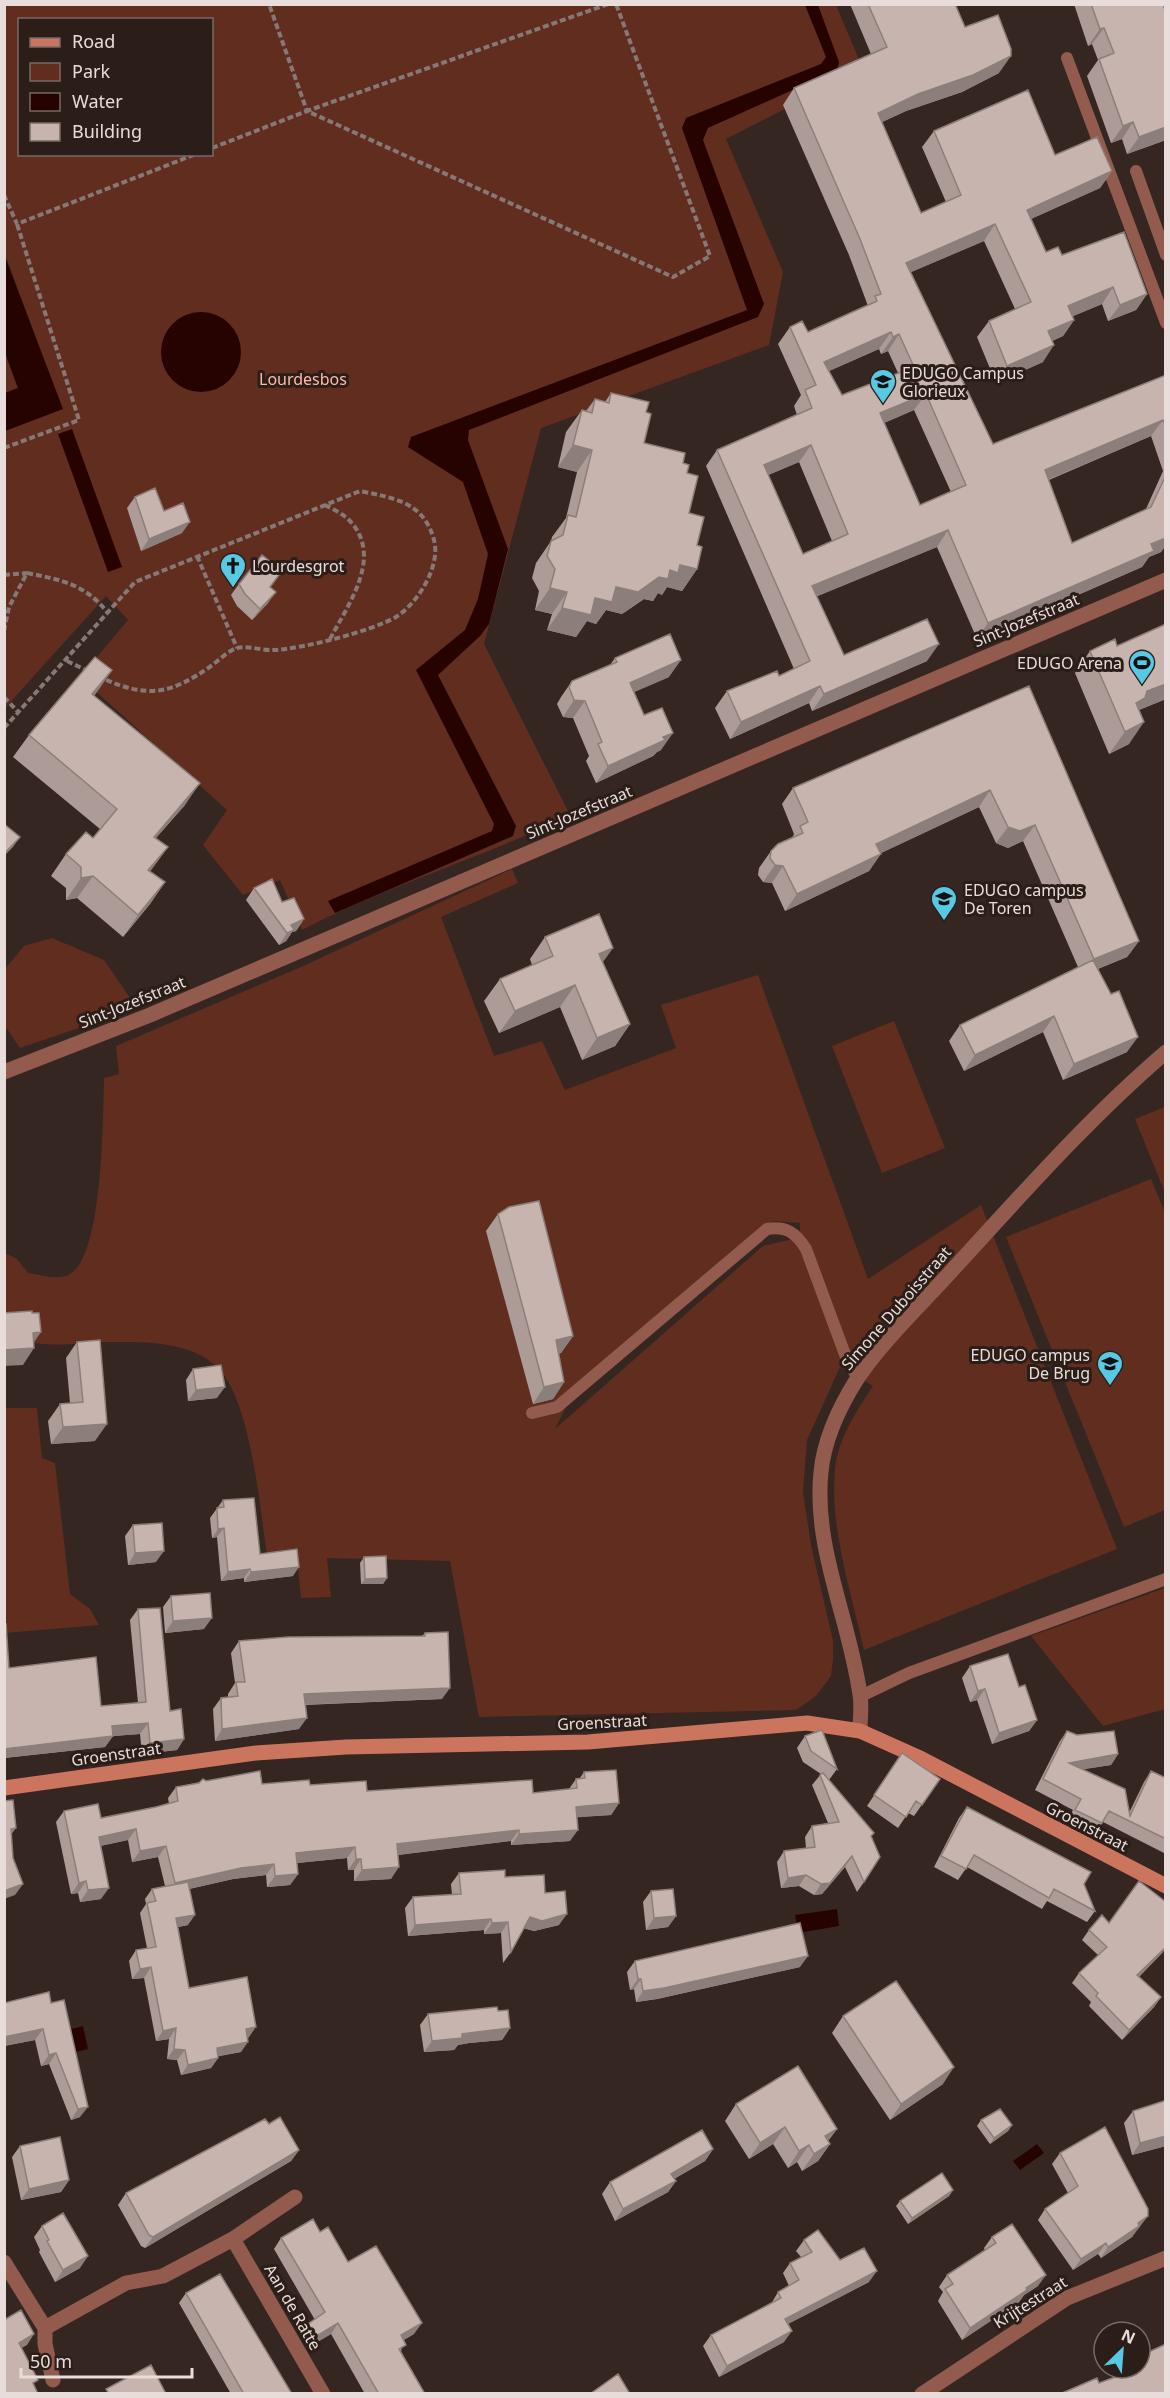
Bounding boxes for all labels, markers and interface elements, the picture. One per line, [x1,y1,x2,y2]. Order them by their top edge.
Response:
legend [18,18,213,156]
text: Road [72,29,115,53]
text: Park [72,59,110,83]
text: Water [72,89,123,113]
text: Building [72,119,142,143]
place label: EDUGO Campus Glorieux [902,362,1024,402]
school or university icon: EDUGO Campus Glorieux [868,367,898,405]
park label: Lourdesbos [259,368,347,390]
church icon: Lourdesgrot [218,551,248,589]
place label: Lourdesgrot [252,555,345,577]
street label: Sint-Jozefstraat [970,588,1083,652]
sports icon: EDUGO Arena [1127,648,1157,686]
place label: EDUGO Arena [1017,652,1122,674]
street label: Sint-Jozefstraat [523,780,636,844]
place label: EDUGO campus De Toren [964,879,1084,919]
school or university icon: EDUGO campus De Toren [929,884,959,922]
street label: Sint-Jozefstraat [75,971,189,1033]
street label: Simone Duboisstraat [836,1241,956,1374]
place label: EDUGO campus De Brug [970,1344,1090,1384]
school or university icon: EDUGO campus De Brug [1095,1349,1125,1387]
street label: Groenstraat [556,1709,648,1735]
street label: Groenstraat [70,1737,162,1771]
street label: Groenstraat [1042,1796,1132,1856]
street label: Aan de Ratte [260,2260,326,2354]
street label: Krijtestraat [989,2271,1071,2333]
north arrow [1092,2320,1152,2380]
text: N [1118,2324,1139,2349]
scale bar [21,2341,192,2379]
text: 50 m [30,2349,72,2373]

